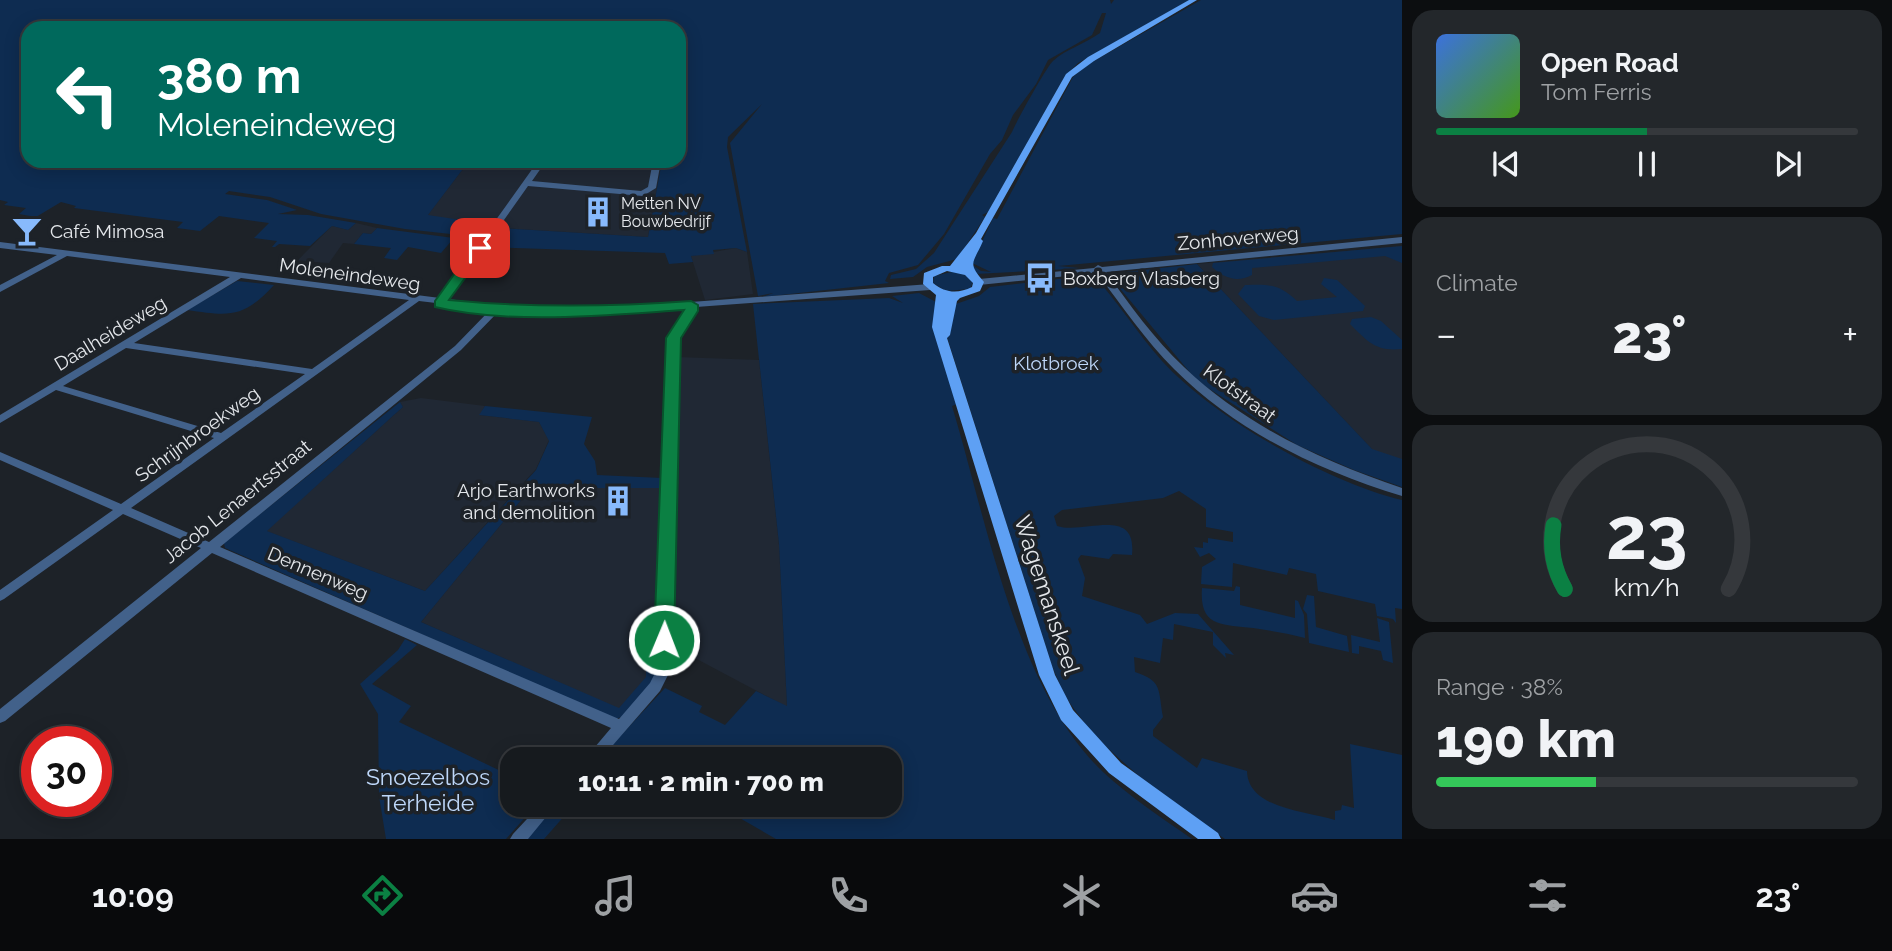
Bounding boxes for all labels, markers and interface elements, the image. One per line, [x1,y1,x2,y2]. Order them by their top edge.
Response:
text: 380 m [157,47,301,104]
text: Open Road [1541,48,1679,78]
icon: left [42,49,133,140]
text: Tom Ferris [1541,78,1652,105]
text: Moleneindeweg [157,106,397,143]
icon: previous [1487,145,1525,183]
icon: pause [1628,145,1666,183]
icon: next [1769,145,1807,183]
place label: Metten NV Bouwbedrijf [621,194,712,231]
building icon: Metten NV Bouwbedrijf [581,195,615,229]
bar icon: Café Mimosa [10,214,44,248]
pin [450,218,510,278]
place label: Café Mimosa [50,220,164,242]
street label: Zonhoverweg [1176,222,1300,254]
icon: arrive [461,229,499,267]
street label: Moleneindeweg [278,253,422,295]
bus stop icon: Boxberg Vlasberg [1023,261,1057,295]
place label: Boxberg Vlasberg [1063,267,1220,289]
text: Climate [1436,269,1518,296]
street label: Daalheideweg [50,291,170,375]
text: 23° [1612,304,1686,365]
text: − [1436,312,1456,357]
text: + [1842,312,1858,357]
park label: Klotbroek [1013,352,1099,374]
street label: Klotstraat [1200,359,1281,427]
street label: Schrijnbroekweg [131,382,263,486]
street label: Jacob Lenaertsstraat [159,434,316,567]
place label: Arjo Earthworks and demolition [457,479,595,523]
building icon: Arjo Earthworks and demolition [601,484,635,518]
text: 23 [1606,492,1688,577]
street label: Wagemanskeel [1009,512,1086,679]
street label: Dennenweg [264,542,372,604]
text: km/h [1614,572,1680,602]
position arrow [627,603,701,677]
text: Range · 38% [1436,673,1563,700]
text: 190 km [1436,708,1616,769]
speed limit sign: 30 [21,726,112,817]
park label: Snoezelbos Terheide [366,763,490,816]
text: 10:11 · 2 min · 700 m [578,767,824,797]
icon: directions [358,871,407,920]
icon: music [591,871,640,920]
icon: phone [824,871,873,920]
icon: climate [1057,871,1106,920]
icon: car [1290,871,1339,920]
icon: filters [1523,871,1572,920]
text: 10:09 [92,877,174,914]
text: 23° [1756,877,1800,914]

